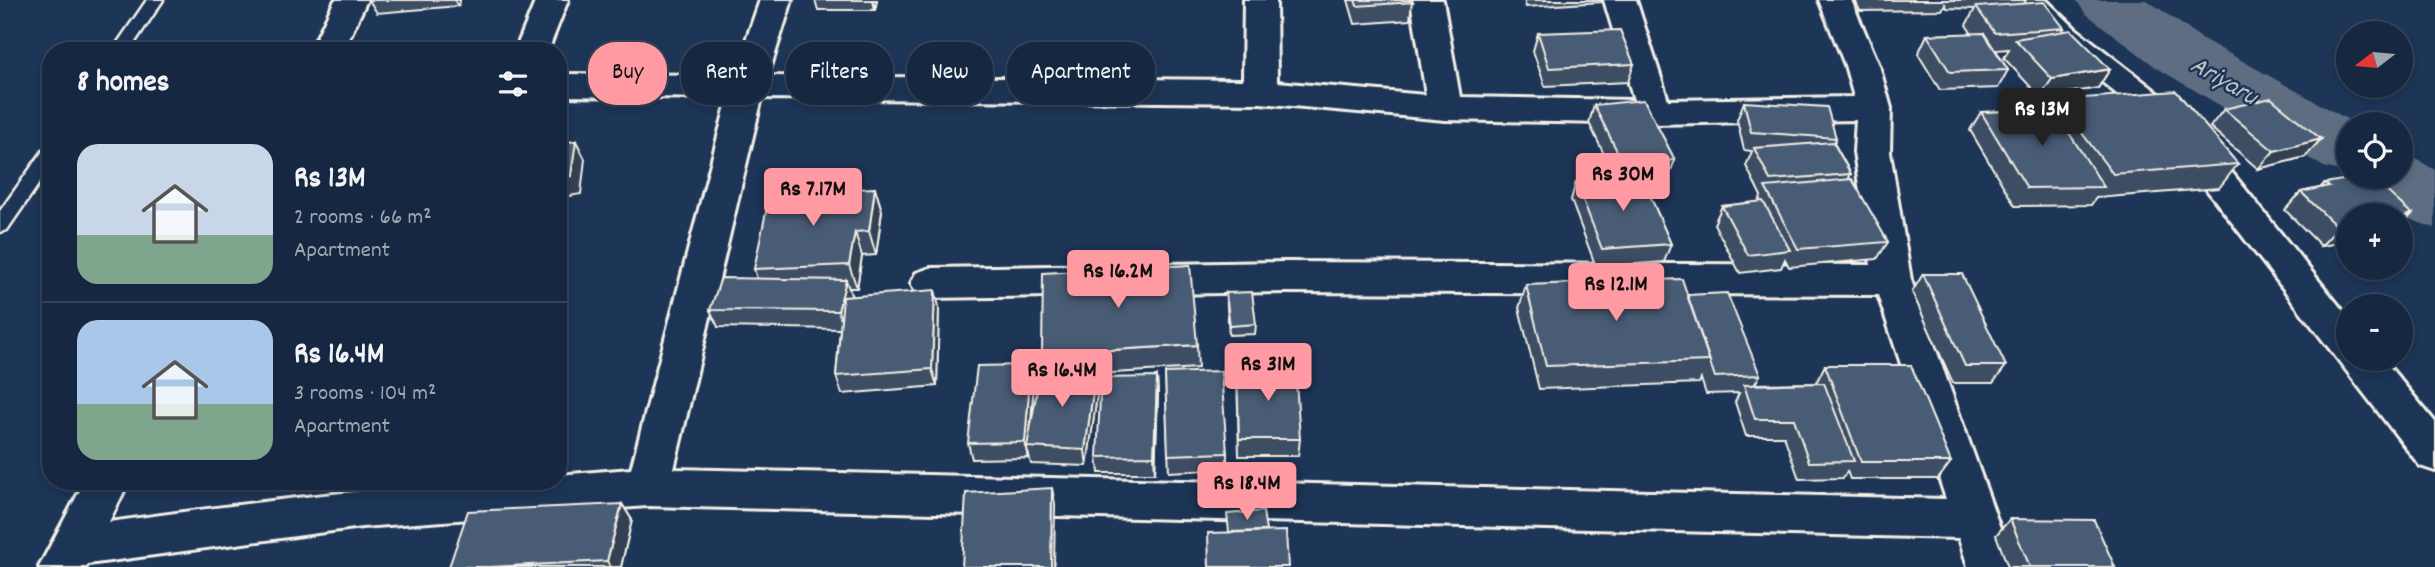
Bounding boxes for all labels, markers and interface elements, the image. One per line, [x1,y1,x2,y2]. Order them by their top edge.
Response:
north arrow [2336,21,2413,98]
map controls [2336,21,2413,371]
chip: Buy [588,42,667,105]
chip: Rent [681,42,772,105]
chip: Filters [786,42,893,105]
chip: New [907,42,993,105]
chip: Apartment [1007,42,1155,105]
water label: Ariyaru [2183,48,2265,117]
text: 8 homes [77,63,169,106]
icon: filters [494,65,532,103]
pin: Rs 13M [1985,88,2099,148]
text: Rs 13M [2015,94,2069,127]
button: locate [2336,112,2413,189]
pin: Rs 30M [1566,154,1680,213]
text: Rs 13M [294,159,366,202]
text: Rs 30M [1592,159,1654,192]
pin: Rs 7.17M [741,168,885,228]
icon: home [133,172,217,256]
text: Rs 7.17M [780,174,846,207]
text: 2 rooms · 66 m² [294,202,432,235]
button: + [2336,203,2413,280]
text: Apartment [294,235,390,268]
pin: Rs 16.2M [1046,250,1190,310]
text: Rs 16.2M [1083,256,1153,289]
pin: Rs 12.1M [1544,264,1688,323]
text: Rs 12.1M [1584,269,1648,302]
button: − [2336,294,2413,371]
text: Rs 16.4M [294,335,384,378]
pin: Rs 31M [1211,344,1325,403]
icon: home [133,348,217,432]
text: Rs 31M [1241,349,1295,382]
pin: Rs 16.4M [990,350,1134,409]
text: Rs 16.4M [1027,355,1097,388]
text: 3 rooms · 104 m² [294,378,436,411]
text: Apartment [294,411,390,444]
pin: Rs 18.4M [1175,462,1319,522]
text: Rs 18.4M [1213,468,1281,501]

